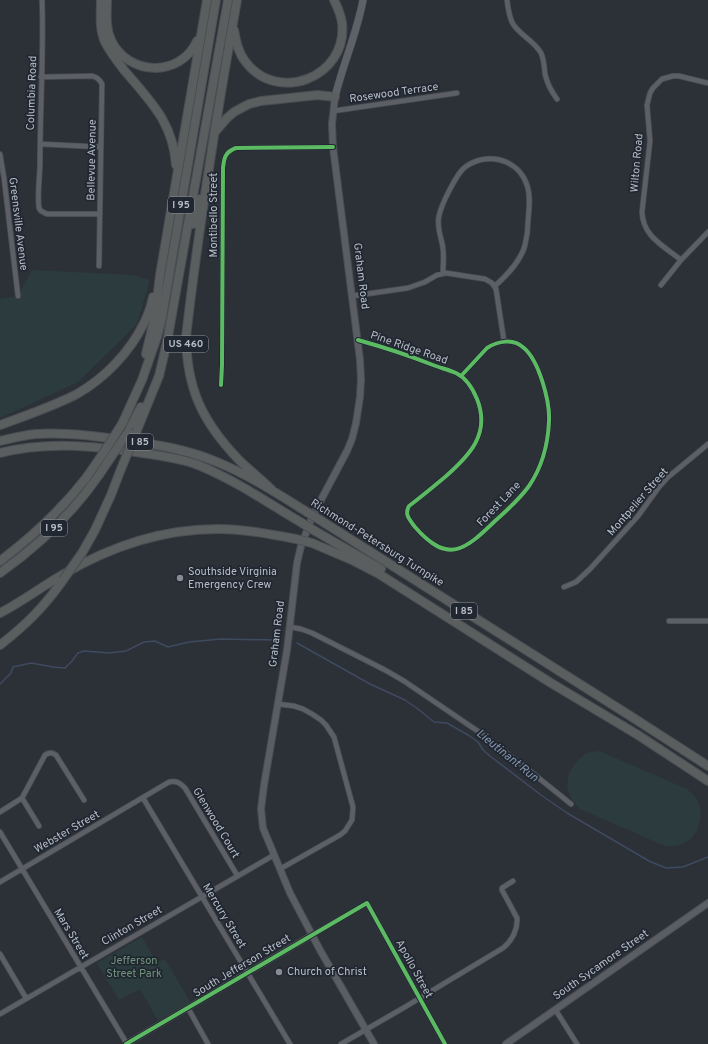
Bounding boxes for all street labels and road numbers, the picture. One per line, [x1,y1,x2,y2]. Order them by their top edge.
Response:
street label: Columbia Road [24,55,40,131]
street label: Rosewood Terrace [349,80,440,106]
street label: Bellevue Avenue [84,119,100,201]
street label: Wilton Road [627,133,647,193]
street label: Montibello Street [207,173,221,257]
street label: Greensville Avenue [5,177,31,272]
road number: I 95 [168,197,194,213]
street label: Graham Road [350,242,372,310]
street label: Pine Ridge Road [368,328,450,368]
road number: US 460 [164,336,208,352]
road number: I 85 [127,434,153,450]
street label: Montpelier Street [605,465,671,539]
street label: Forest Lane [474,478,524,529]
street label: Richmond-Petersburg Turnpike [308,496,446,590]
road number: I 95 [41,520,67,536]
street label: Graham Road [266,600,288,668]
road number: I 85 [451,603,477,619]
street label: Glenwood Court [189,785,243,861]
street label: Webster Street [32,808,102,856]
street label: Mercury Street [199,881,249,951]
street label: Clinton Street [99,903,165,949]
street label: Mars Street [50,906,92,962]
street label: South Sycamore Street [551,927,651,1003]
street label: South Jefferson Street [191,931,293,1001]
street label: Apollo Street [392,937,436,1001]

